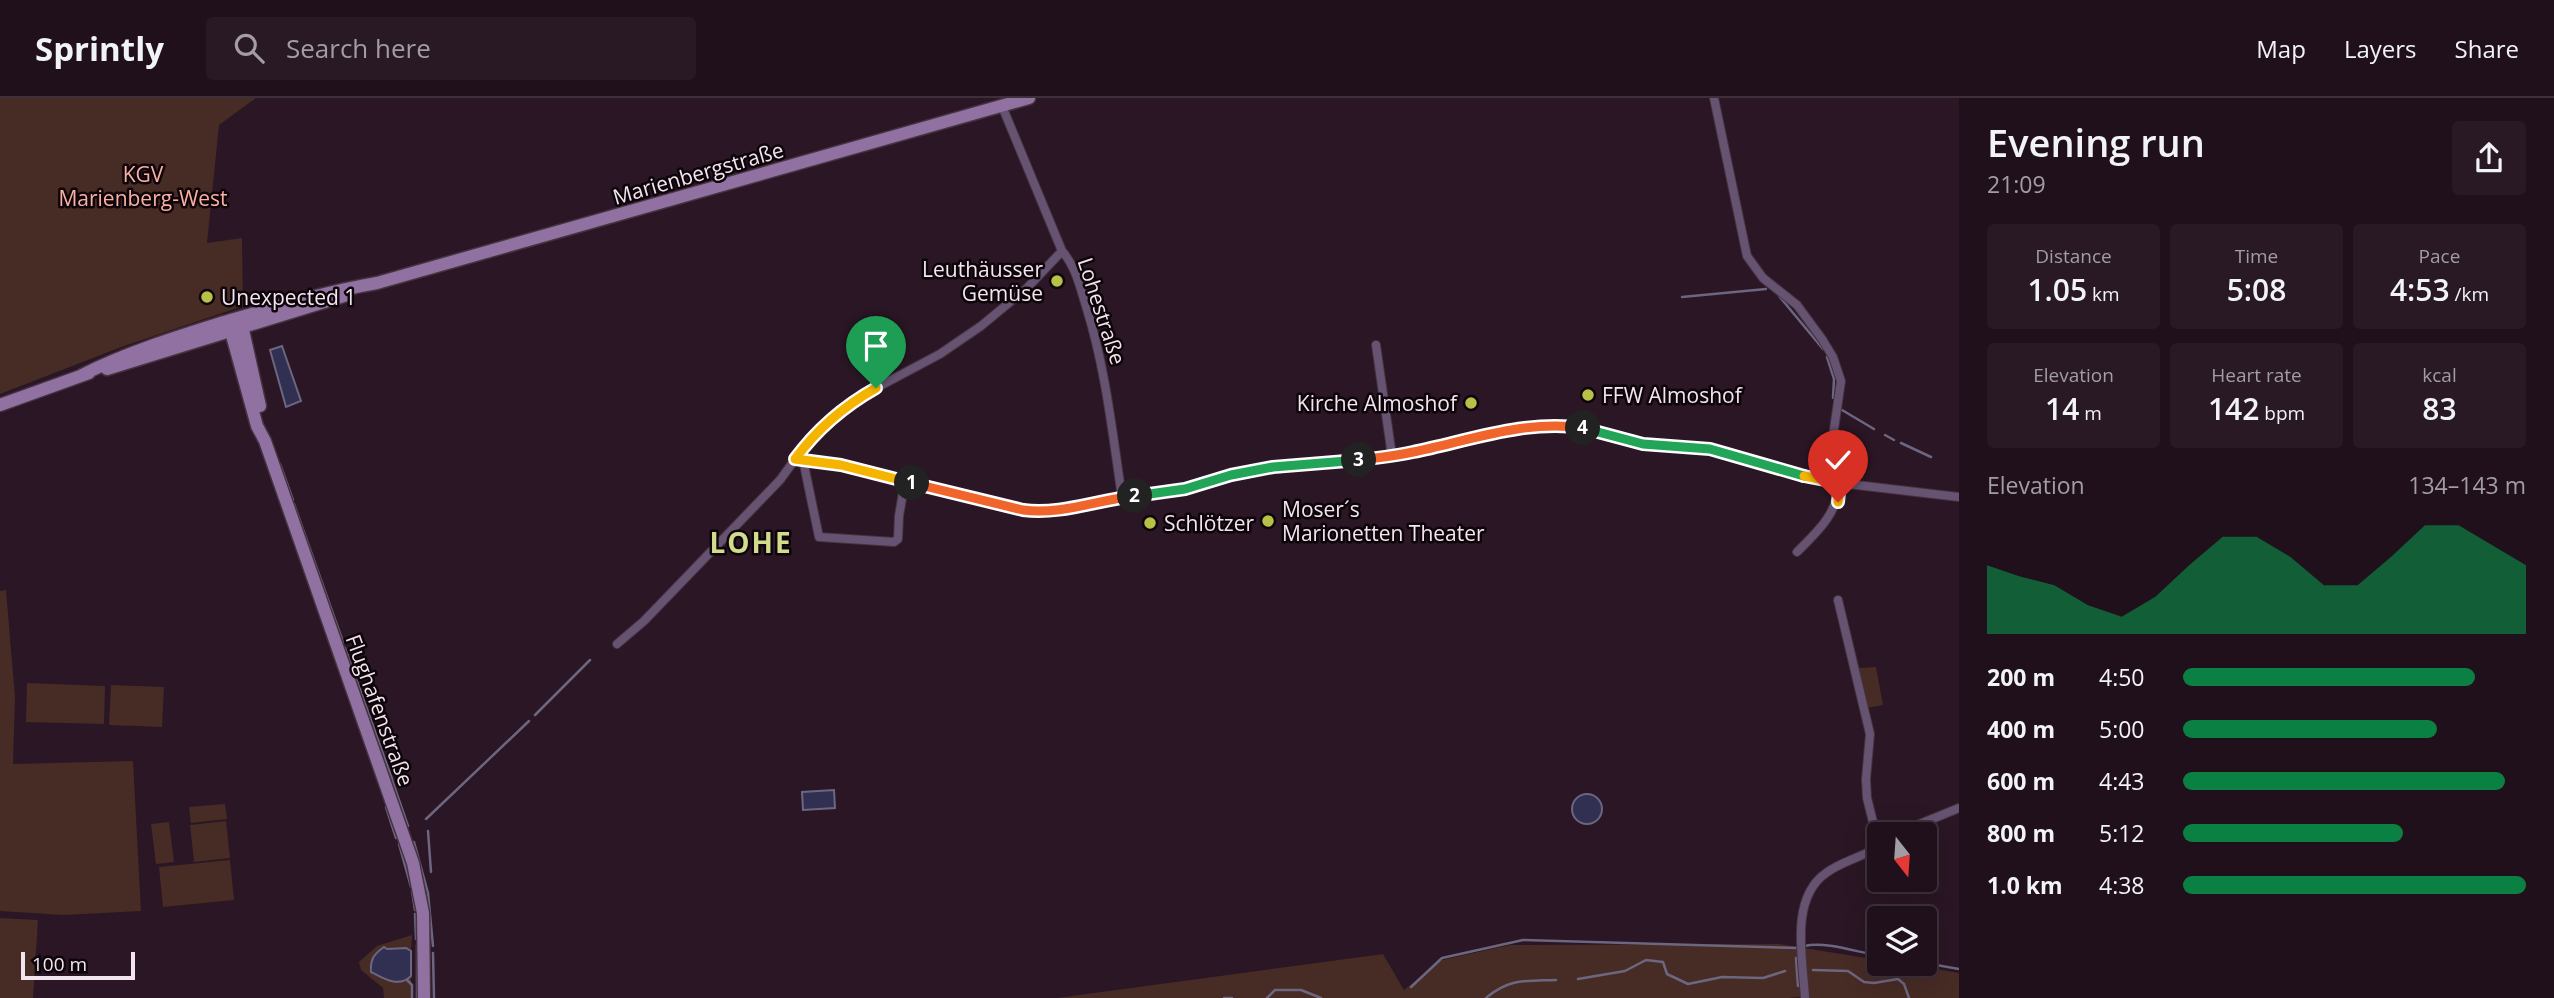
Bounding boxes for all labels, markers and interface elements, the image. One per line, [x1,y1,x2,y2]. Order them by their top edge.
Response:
search box [206,17,696,80]
text: Sprintly [35,26,164,71]
icon: search [230,29,268,67]
text: Search here [286,30,431,66]
text: Map [2256,32,2306,65]
text: Layers [2344,32,2417,65]
text: Share [2455,32,2519,65]
text: Evening run [1987,116,2205,168]
button: share [2452,121,2526,195]
street label: Marienbergstraße [609,135,787,211]
park label: KGV Marienberg-West [58,160,228,212]
text: 21:09 [1987,168,2046,200]
text: Distance [2035,243,2112,269]
text: Time [2235,243,2278,269]
text: Pace [2419,243,2460,269]
street label: Lohestraße [1072,254,1132,368]
place label: Leuthäusser Gemüse [922,255,1043,307]
text: 1.05 [2027,269,2087,310]
text: 5:08 [2227,269,2286,310]
text: 4:53 [2390,269,2450,310]
marker: Leuthäusser Gemüse [1049,273,1065,289]
text: km [2087,281,2120,307]
text: /km [2450,281,2489,307]
place label: Unexpected 1 [221,283,356,311]
marker: Unexpected 1 [199,289,215,305]
pin [846,316,906,388]
icon: arrive [857,327,895,365]
text: Elevation [2033,362,2114,388]
text: Heart rate [2211,362,2302,388]
text: kcal [2422,362,2457,388]
place label: FFW Almoshof [1602,381,1744,409]
marker: FFW Almoshof [1580,387,1596,403]
text: 14 [2045,388,2079,429]
text: 142 [2208,388,2259,429]
text: 83 [2422,388,2457,429]
place label: Kirche Almoshof [1297,389,1459,417]
marker: Kirche Almoshof [1463,395,1479,411]
text: m [2079,400,2102,426]
text: bpm [2259,400,2305,426]
pin: 4 [1566,410,1600,446]
text: 4 [1577,414,1588,440]
pin [1808,430,1868,502]
icon: check [1819,441,1857,479]
pin: 3 [1342,442,1376,478]
text: 3 [1353,446,1364,472]
pin: 1 [894,466,930,500]
text: 1 [906,469,917,495]
text: Elevation [1987,469,2085,501]
text: 134–143 m [2408,469,2526,501]
pin: 2 [1118,478,1152,514]
text: 2 [1129,482,1140,508]
place label: Moser´s Marionetten Theater [1282,495,1485,547]
place label: Schlötzer [1164,509,1255,537]
marker: Moser´s Marionetten Theater [1260,513,1276,529]
marker: Schlötzer [1142,515,1158,531]
district label: LOHE [709,523,793,561]
street label: Flughafenstraße [340,630,420,790]
text: 200 m [1987,661,2055,693]
text: 4:50 [2099,661,2145,693]
text: 400 m [1987,713,2055,745]
text: 5:00 [2099,713,2145,745]
text: 600 m [1987,765,2055,797]
text: 4:43 [2099,765,2145,797]
text: 800 m [1987,817,2055,849]
text: 5:12 [2099,817,2145,849]
north arrow [1867,822,1937,892]
map controls [1867,822,1937,976]
text: 1.0 km [1987,869,2063,901]
text: 4:38 [2099,869,2145,901]
button: layers [1867,906,1937,976]
scale bar [21,949,135,981]
text: 100 m [32,951,87,977]

